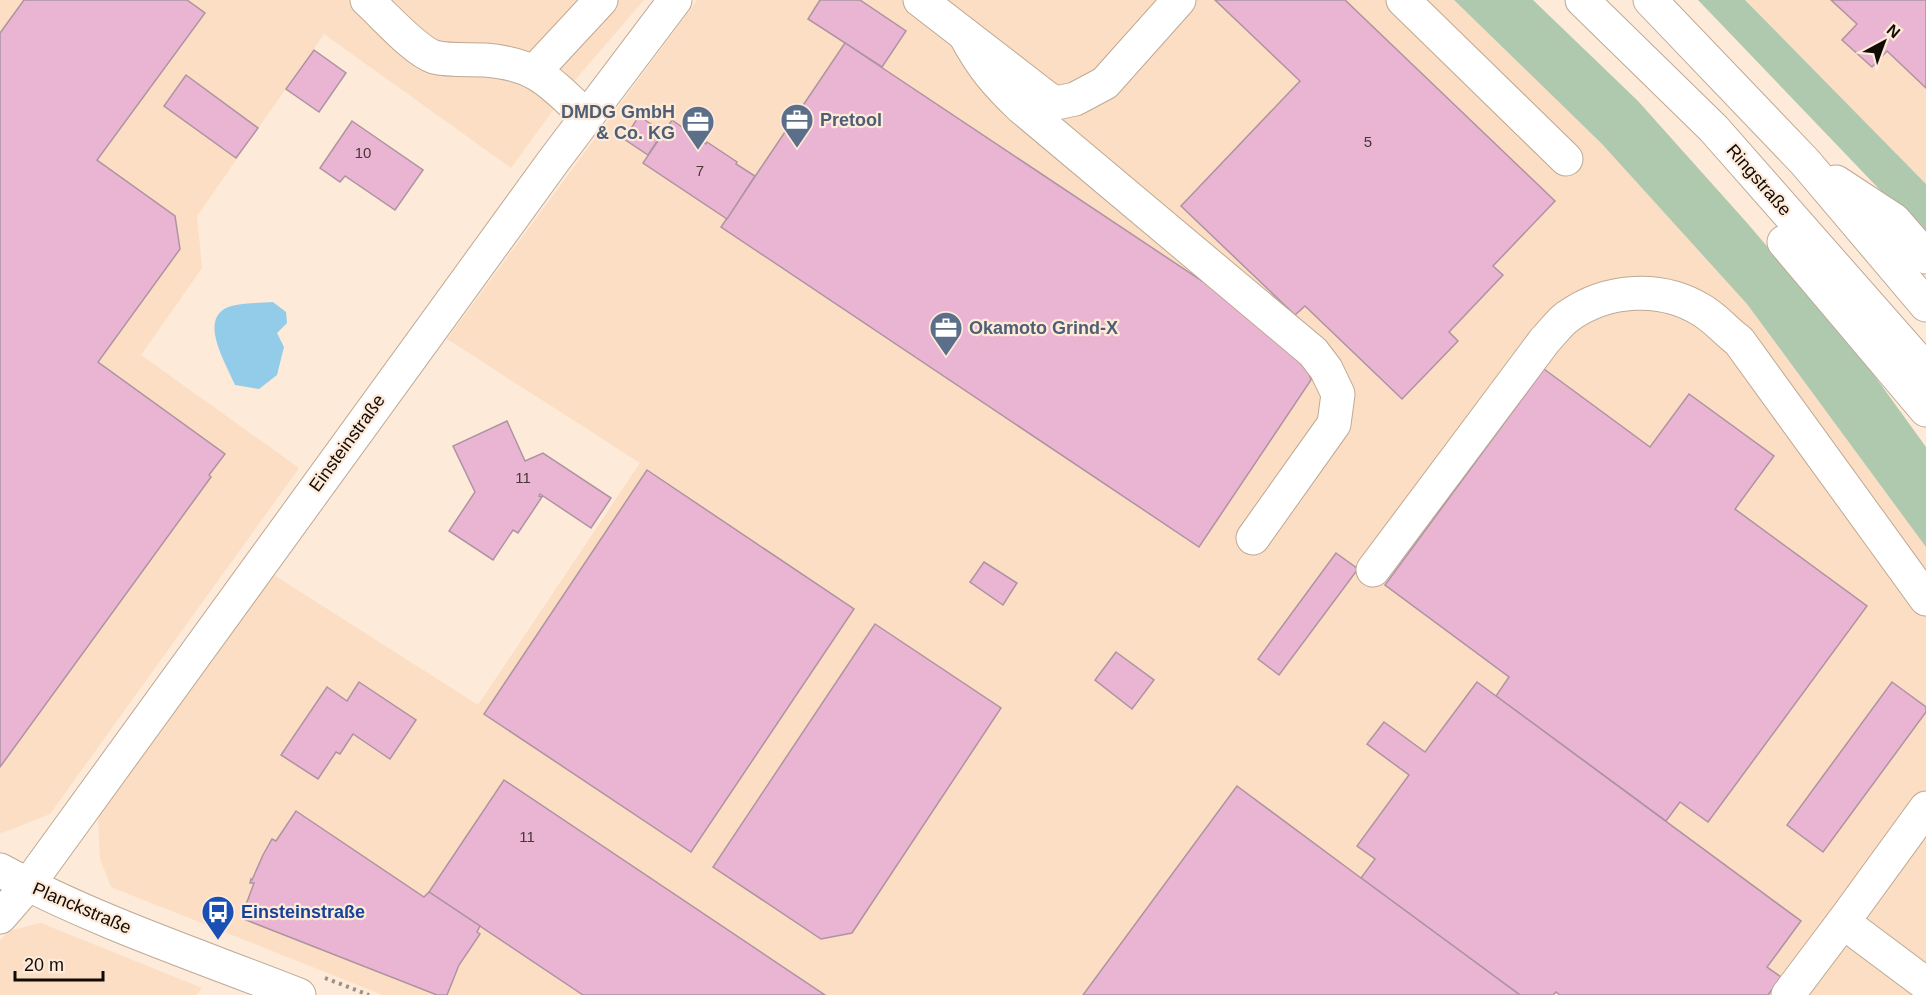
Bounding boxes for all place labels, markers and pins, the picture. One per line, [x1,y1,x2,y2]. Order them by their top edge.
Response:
place label: DMDG GmbH & Co. KG [561,102,675,143]
office icon: Pretool [779,102,815,149]
office icon: DMDG GmbH & Co. KG [680,104,716,151]
place label: Pretool [820,110,882,130]
office icon: Okamoto Grind-X [928,310,964,357]
place label: Okamoto Grind-X [969,318,1118,338]
bus stop icon: Einsteinstraße [200,894,236,941]
place label: Einsteinstraße [241,902,365,922]

